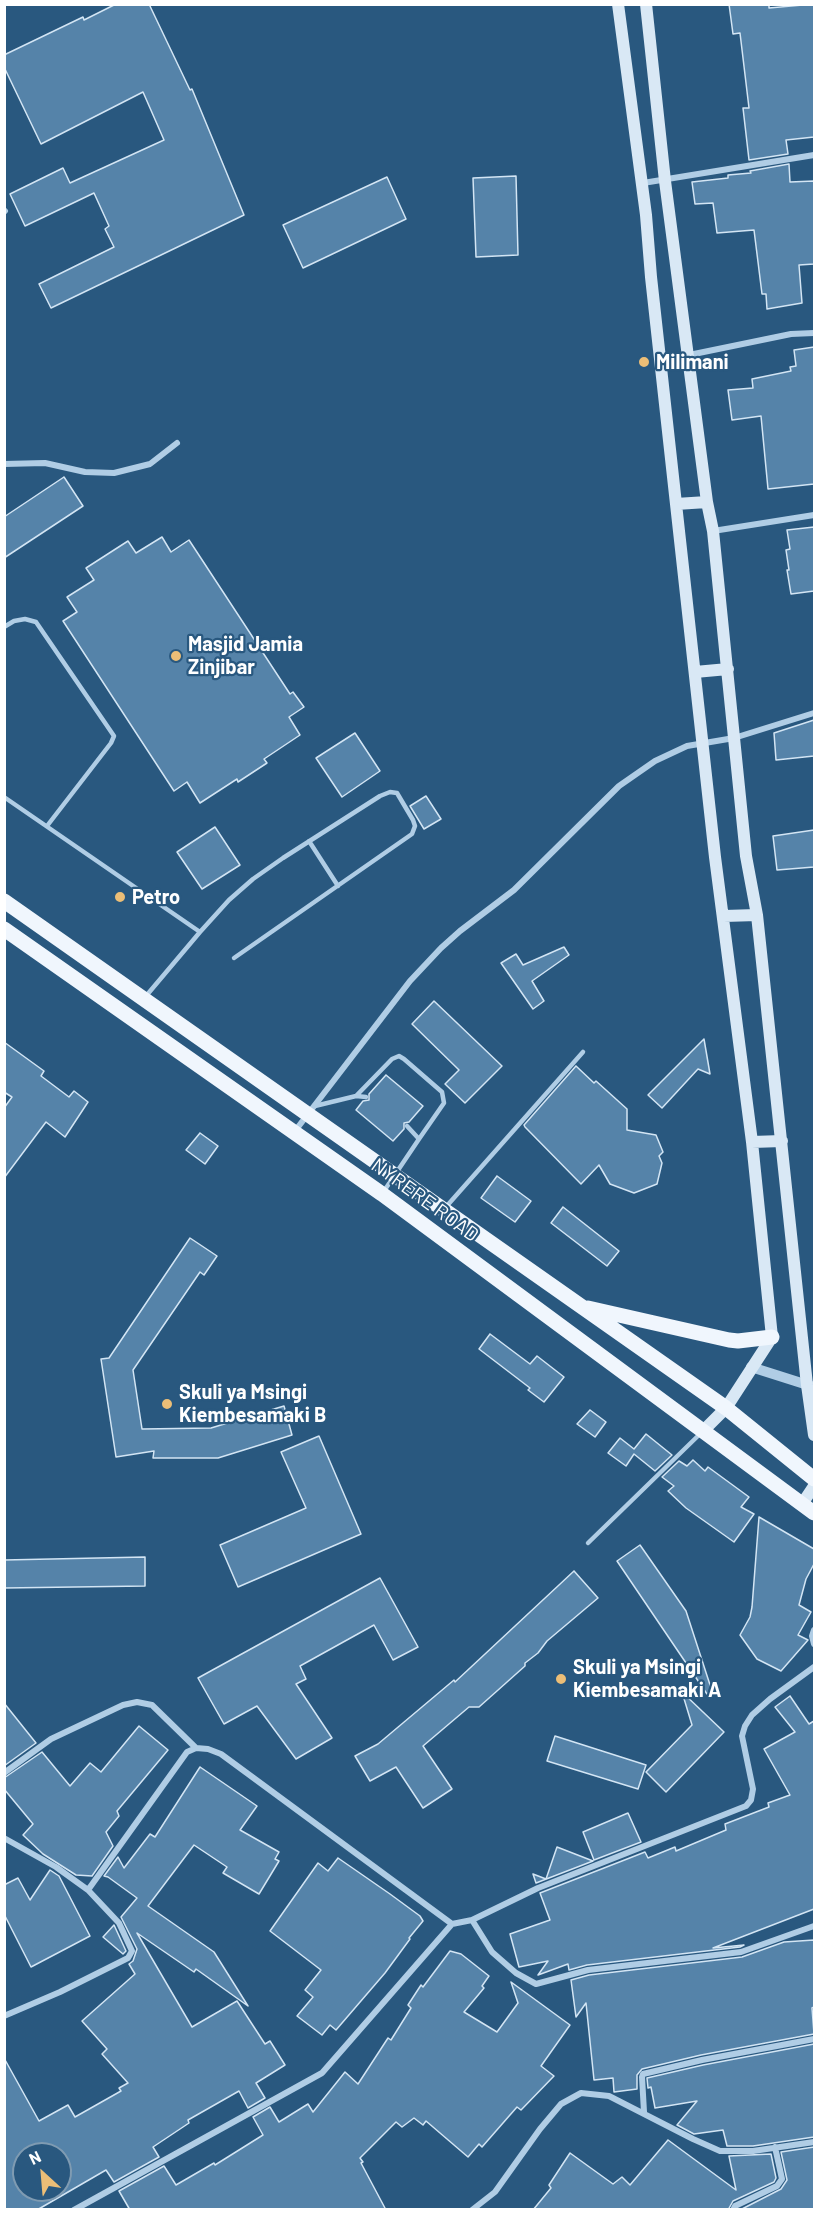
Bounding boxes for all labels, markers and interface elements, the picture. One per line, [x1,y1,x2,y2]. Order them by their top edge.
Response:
place label: Milimani [656,350,729,374]
marker: Milimani [637,355,651,369]
place label: Masjid Jamia Zinjibar [188,632,303,679]
marker: Masjid Jamia Zinjibar [169,649,183,663]
place label: Petro [132,885,180,909]
marker: Petro [113,890,127,904]
street label: NYRERE ROAD [367,1153,483,1247]
place label: Skuli ya Msingi Kiembesamaki B [179,1380,326,1427]
marker: Skuli ya Msingi Kiembesamaki B [160,1397,174,1411]
place label: Skuli ya Msingi Kiembesamaki A [573,1655,721,1702]
marker: Skuli ya Msingi Kiembesamaki A [554,1672,568,1686]
north arrow [12,2142,72,2202]
text: N [26,2146,44,2168]

